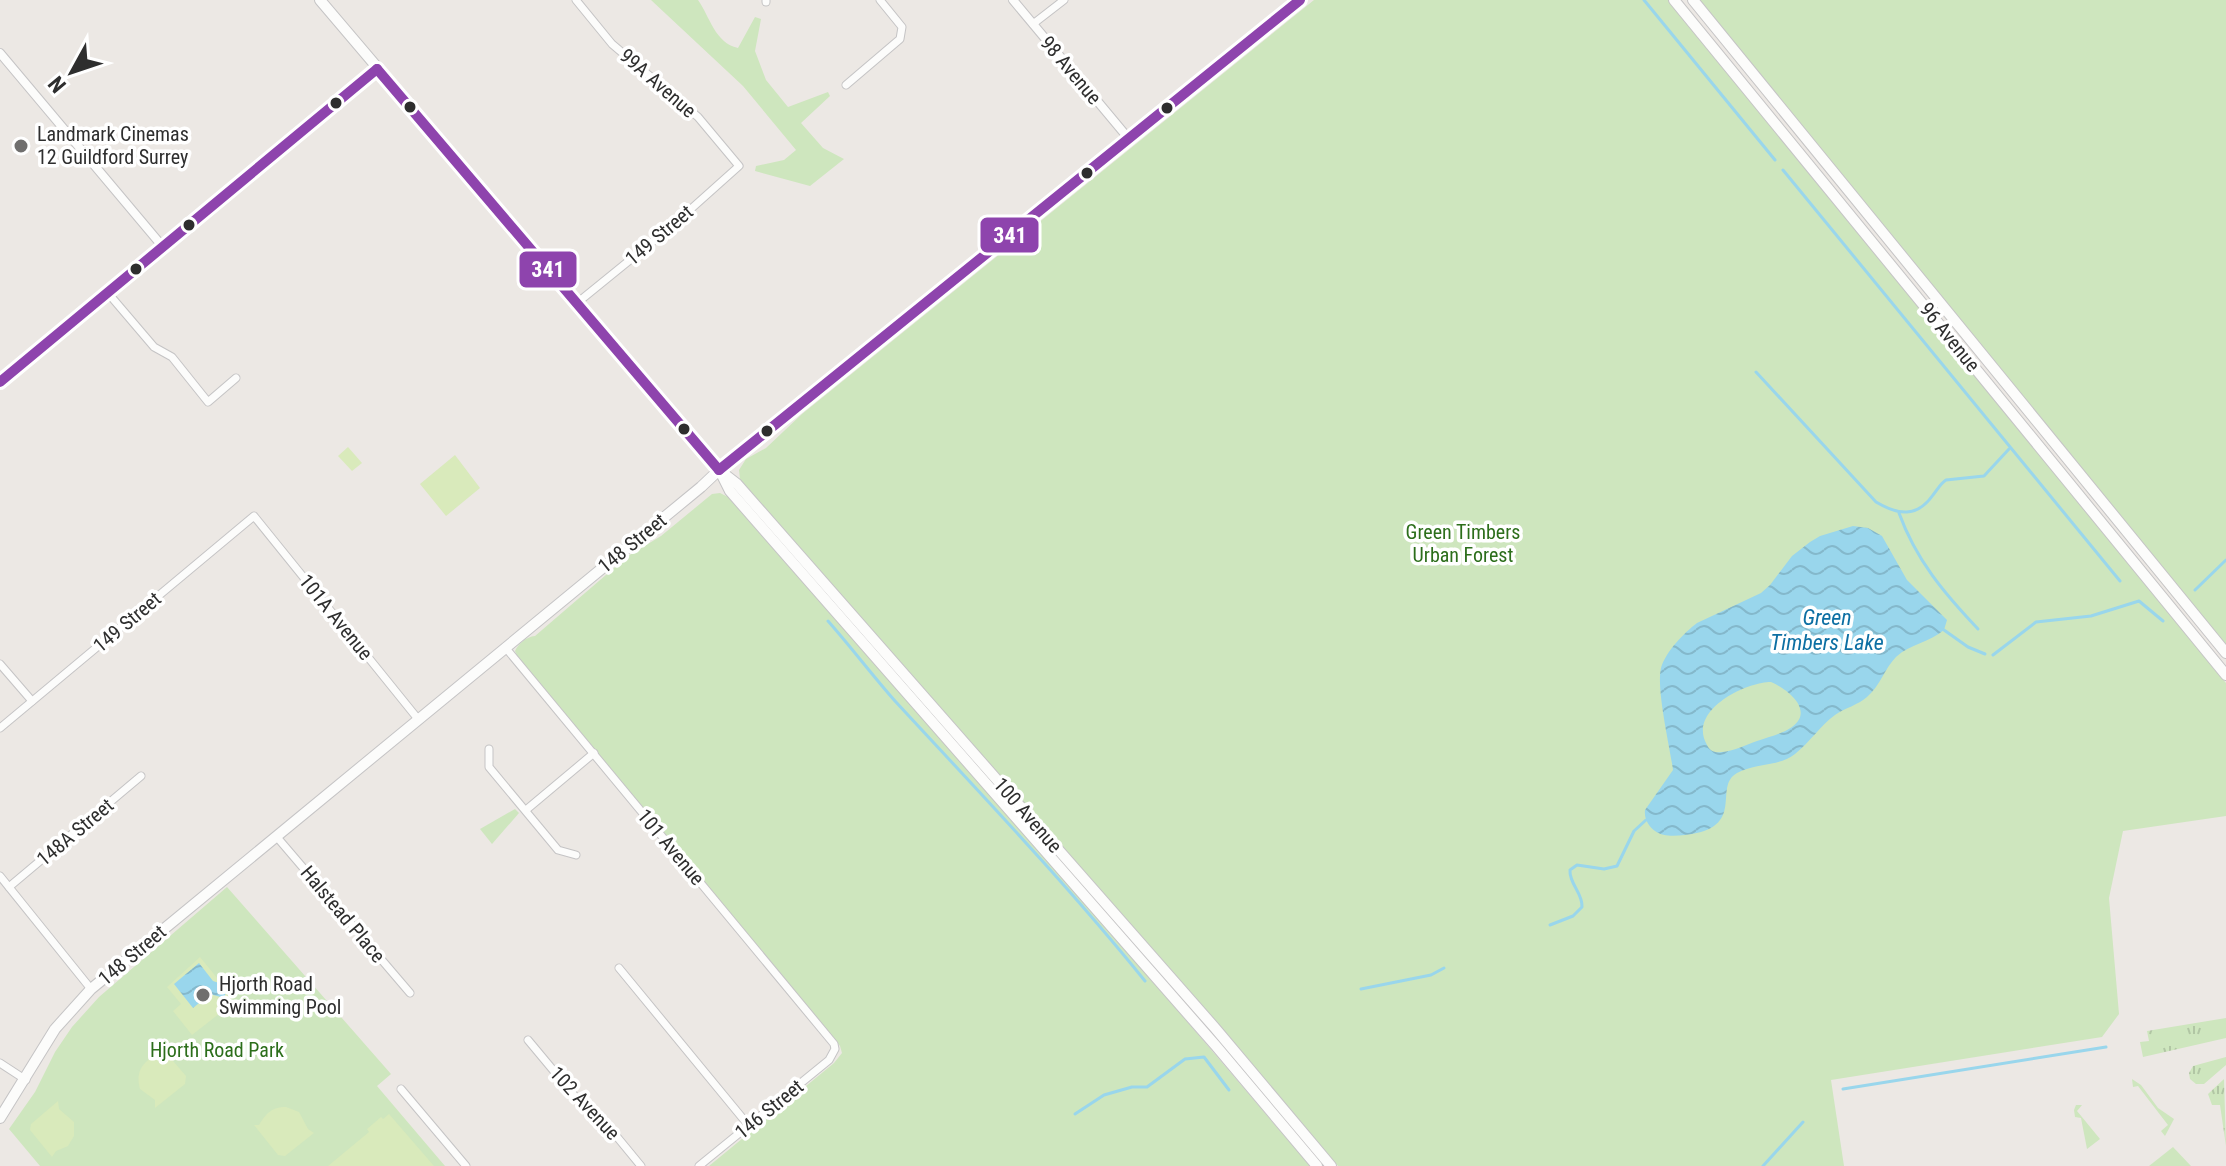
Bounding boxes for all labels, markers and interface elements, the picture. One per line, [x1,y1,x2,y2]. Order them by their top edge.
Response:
street label: 98 Avenue [1035,31,1107,109]
north arrow [32,32,112,112]
street label: 99A Avenue [615,43,701,123]
text: N [43,71,71,98]
unlabelled marker [328,95,344,111]
unlabelled marker [402,99,418,115]
unlabelled marker [1159,100,1175,116]
place label: Landmark Cinemas 12 Guildford Surrey [37,122,189,169]
marker: Landmark Cinemas 12 Guildford Surrey [12,137,30,155]
unlabelled marker [1079,165,1095,181]
street label: 149 Street [620,200,698,270]
line badge: 341 [979,216,1040,254]
unlabelled marker [181,217,197,233]
text: 341 [993,223,1027,248]
line badge: 341 [518,250,578,289]
text: 341 [531,257,565,282]
unlabelled marker [128,261,144,277]
street label: 96 Avenue [1915,298,1985,376]
unlabelled marker [676,421,692,437]
unlabelled marker [759,423,775,439]
street label: 148 Street [593,508,671,578]
park label: Green Timbers Urban Forest [1406,520,1520,567]
street label: 101A Avenue [294,569,378,665]
street label: 149 Street [88,587,166,657]
water label: Green Timbers Lake [1770,605,1884,655]
street label: 100 Avenue [989,772,1067,858]
street label: 148A Street [32,793,118,871]
street label: 101 Avenue [632,804,710,890]
street label: Halstead Place [296,861,390,967]
street label: 148 Street [93,920,171,990]
place label: Hjorth Road Swimming Pool [219,972,341,1019]
marker: Hjorth Road Swimming Pool [194,986,212,1004]
park label: Hjorth Road Park [150,1038,284,1062]
street label: 102 Avenue [545,1061,625,1145]
street label: 146 Street [730,1074,808,1144]

